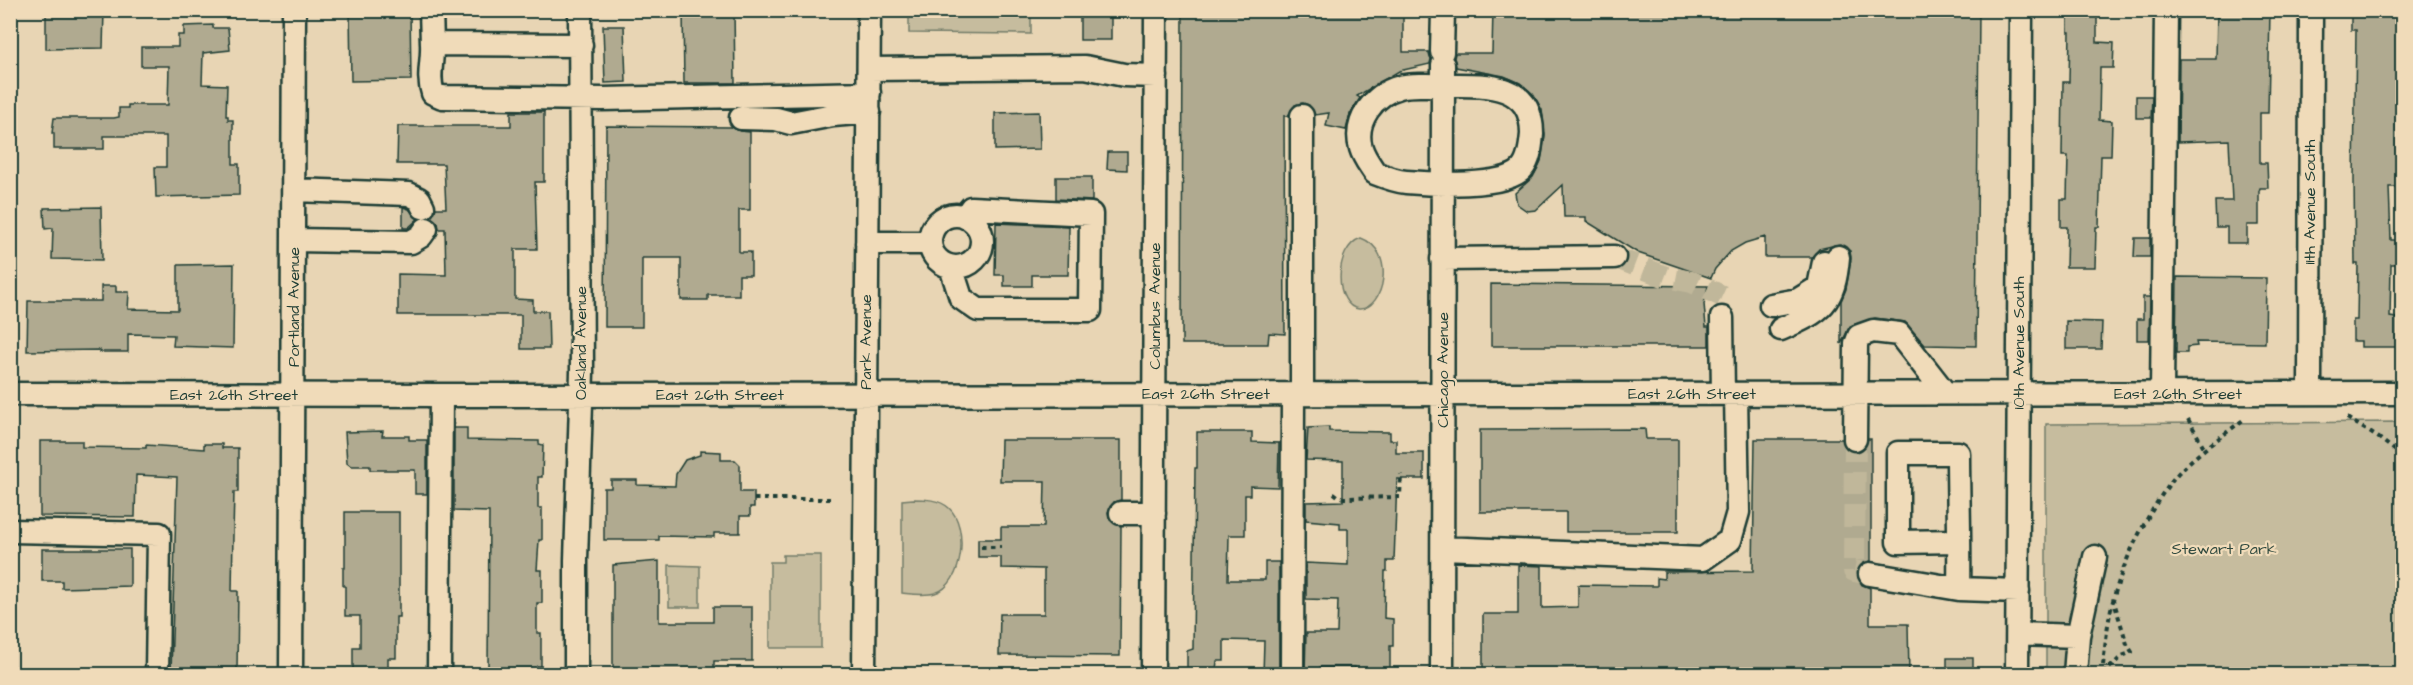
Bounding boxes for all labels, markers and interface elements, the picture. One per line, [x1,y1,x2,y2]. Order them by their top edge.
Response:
street label: 11th Avenue South [2299,139,2321,265]
street label: Columbus Avenue [1144,242,1166,369]
street label: Portland Avenue [283,247,305,367]
street label: 10th Avenue South [2008,276,2030,410]
street label: Oakland Avenue [570,286,592,400]
street label: Park Avenue [855,294,877,390]
street label: Chicago Avenue [1432,312,1455,428]
street label: East 26th Street [1142,383,1270,405]
street label: East 26th Street [1628,383,1756,405]
street label: East 26th Street [2114,383,2242,405]
street label: East 26th Street [170,384,298,406]
street label: East 26th Street [656,384,784,406]
park label: Stewart Park [2171,538,2277,560]

